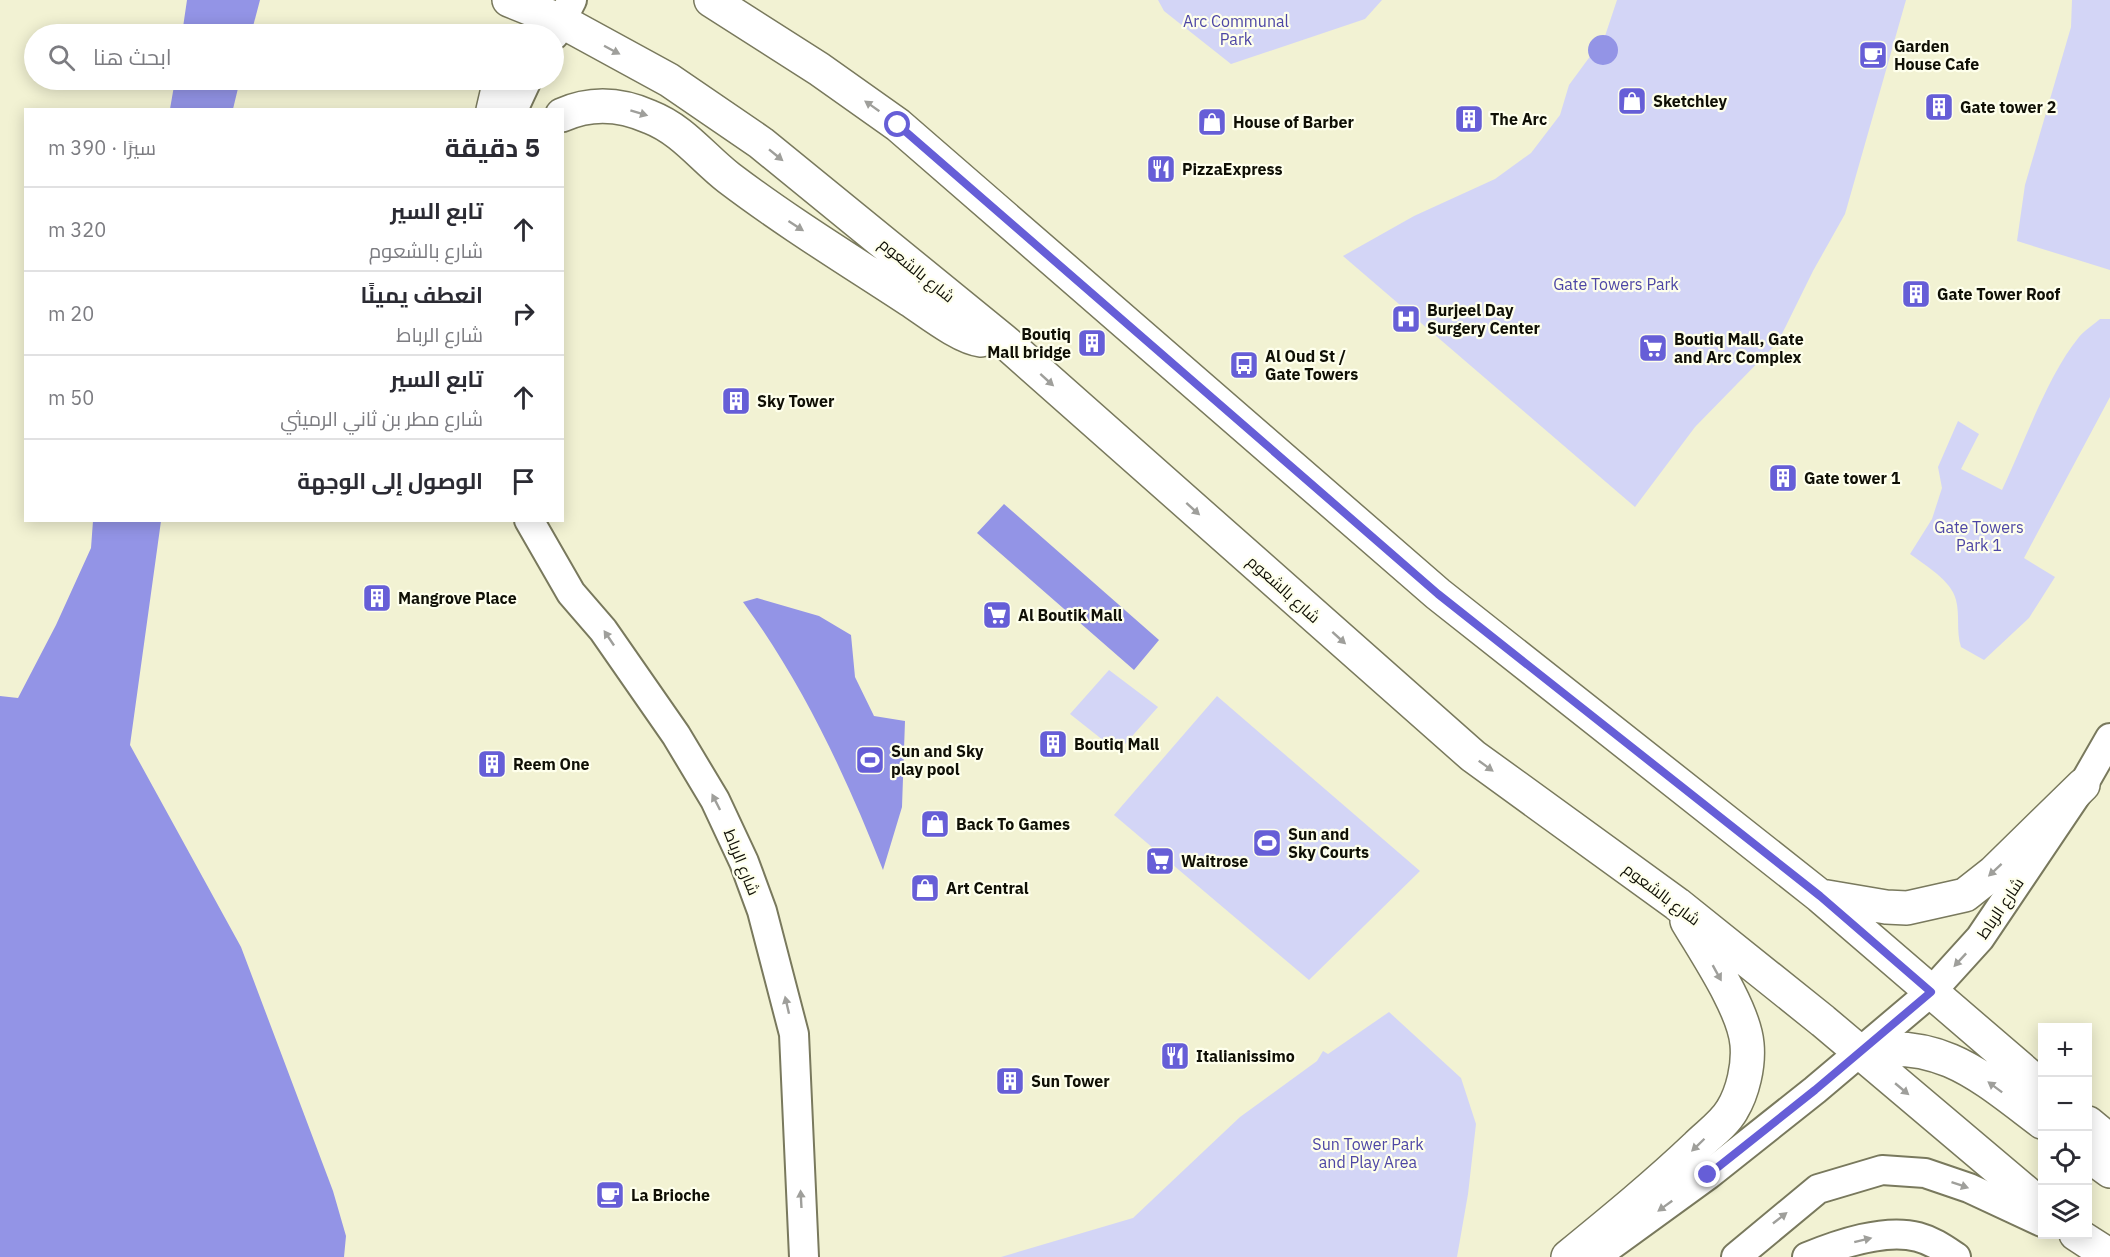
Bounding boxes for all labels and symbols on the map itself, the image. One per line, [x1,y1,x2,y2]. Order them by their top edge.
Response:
park label: Arc Communal Park [1183,11,1289,49]
place label: Garden House Cafe [1894,36,1979,74]
cafe icon: Garden House Cafe [1857,39,1889,71]
one-way arrow [604,45,621,54]
shop icon: Sketchley [1616,85,1648,117]
place label: Sketchley [1653,91,1727,111]
building icon: Gate tower 2 [1923,91,1955,123]
place label: Gate tower 2 [1960,97,2056,117]
one-way arrow [864,100,880,112]
building icon: The Arc [1453,103,1485,135]
shop icon: House of Barber [1196,106,1228,138]
one-way arrow [630,109,648,118]
place label: The Arc [1490,109,1547,129]
route start [884,111,910,137]
place label: House of Barber [1233,112,1354,132]
one-way arrow [768,148,784,161]
restaurant icon: PizzaExpress [1145,153,1177,185]
place label: PizzaExpress [1182,159,1283,179]
one-way arrow [788,221,804,232]
street label: شارع بالشعوم [874,233,959,308]
park label: Gate Towers Park [1553,274,1679,294]
building icon: Gate Tower Roof [1900,278,1932,310]
place label: Gate Tower Roof [1937,284,2061,304]
place label: Burjeel Day Surgery Center [1427,300,1540,338]
hospital icon: Burjeel Day Surgery Center [1390,303,1422,335]
place label: Boutiq Mall bridge [987,324,1071,362]
building icon: Boutiq Mall bridge [1076,327,1108,359]
place label: Boutiq Mall, Gate and Arc Complex [1674,329,1804,367]
supermarket icon: Boutiq Mall, Gate and Arc Complex [1637,332,1669,364]
place label: Al Oud St / Gate Towers [1265,346,1358,384]
bus stop icon: Al Oud St / Gate Towers [1228,349,1260,381]
one-way arrow [1039,373,1054,386]
building icon: Sky Tower [720,385,752,417]
place label: Sky Tower [757,391,835,411]
building icon: Gate tower 1 [1767,462,1799,494]
place label: Gate tower 1 [1804,468,1901,488]
one-way arrow [1185,502,1200,515]
park label: Gate Towers Park 1 [1934,517,2024,555]
street label: شارع بالشعوم [1242,551,1325,628]
building icon: Mangrove Place [361,582,393,614]
place label: Mangrove Place [398,588,517,608]
supermarket icon: Al Boutik Mall [981,599,1013,631]
place label: Al Boutik Mall [1018,605,1122,625]
one-way arrow [603,631,615,647]
one-way arrow [1331,631,1346,644]
building icon: Boutiq Mall [1037,728,1069,760]
place label: Boutiq Mall [1074,734,1159,754]
place label: Sun and Sky play pool [891,741,984,779]
sports icon: Sun and Sky play pool [854,744,886,776]
building icon: Reem One [476,748,508,780]
place label: Reem One [513,754,590,774]
one-way arrow [1478,760,1494,772]
one-way arrow [711,793,720,810]
shop icon: Back To Games [919,808,951,840]
place label: Back To Games [956,814,1070,834]
place label: Sun and Sky Courts [1288,824,1369,862]
street label: شارع الرباط [718,826,764,899]
sports icon: Sun and Sky Courts [1251,827,1283,859]
supermarket icon: Waitrose [1144,845,1176,877]
place label: Waitrose [1181,851,1248,871]
street label: شارع بالشعوم [1618,859,1705,931]
one-way arrow [1988,863,2003,877]
shop icon: Art Central [909,872,941,904]
street label: شارع الرباط [1972,874,2029,944]
place label: Art Central [946,878,1029,898]
one-way arrow [1953,953,1967,968]
one-way arrow [1712,965,1722,982]
one-way arrow [782,996,792,1014]
restaurant icon: Italianissimo [1159,1040,1191,1072]
place label: Italianissimo [1196,1046,1295,1066]
building icon: Sun Tower [994,1065,1026,1097]
place label: Sun Tower [1031,1071,1110,1091]
one-way arrow [1988,1081,2004,1093]
one-way arrow [1894,1082,1909,1095]
park label: Sun Tower Park and Play Area [1312,1134,1424,1172]
one-way arrow [1691,1138,1706,1151]
route end [1694,1161,1720,1187]
cafe icon: La Brioche [594,1179,626,1211]
one-way arrow [1951,1181,1969,1191]
place label: La Brioche [631,1185,710,1205]
one-way arrow [796,1189,805,1208]
one-way arrow [1657,1200,1673,1212]
one-way arrow [1773,1213,1788,1225]
one-way arrow [1854,1235,1873,1245]

